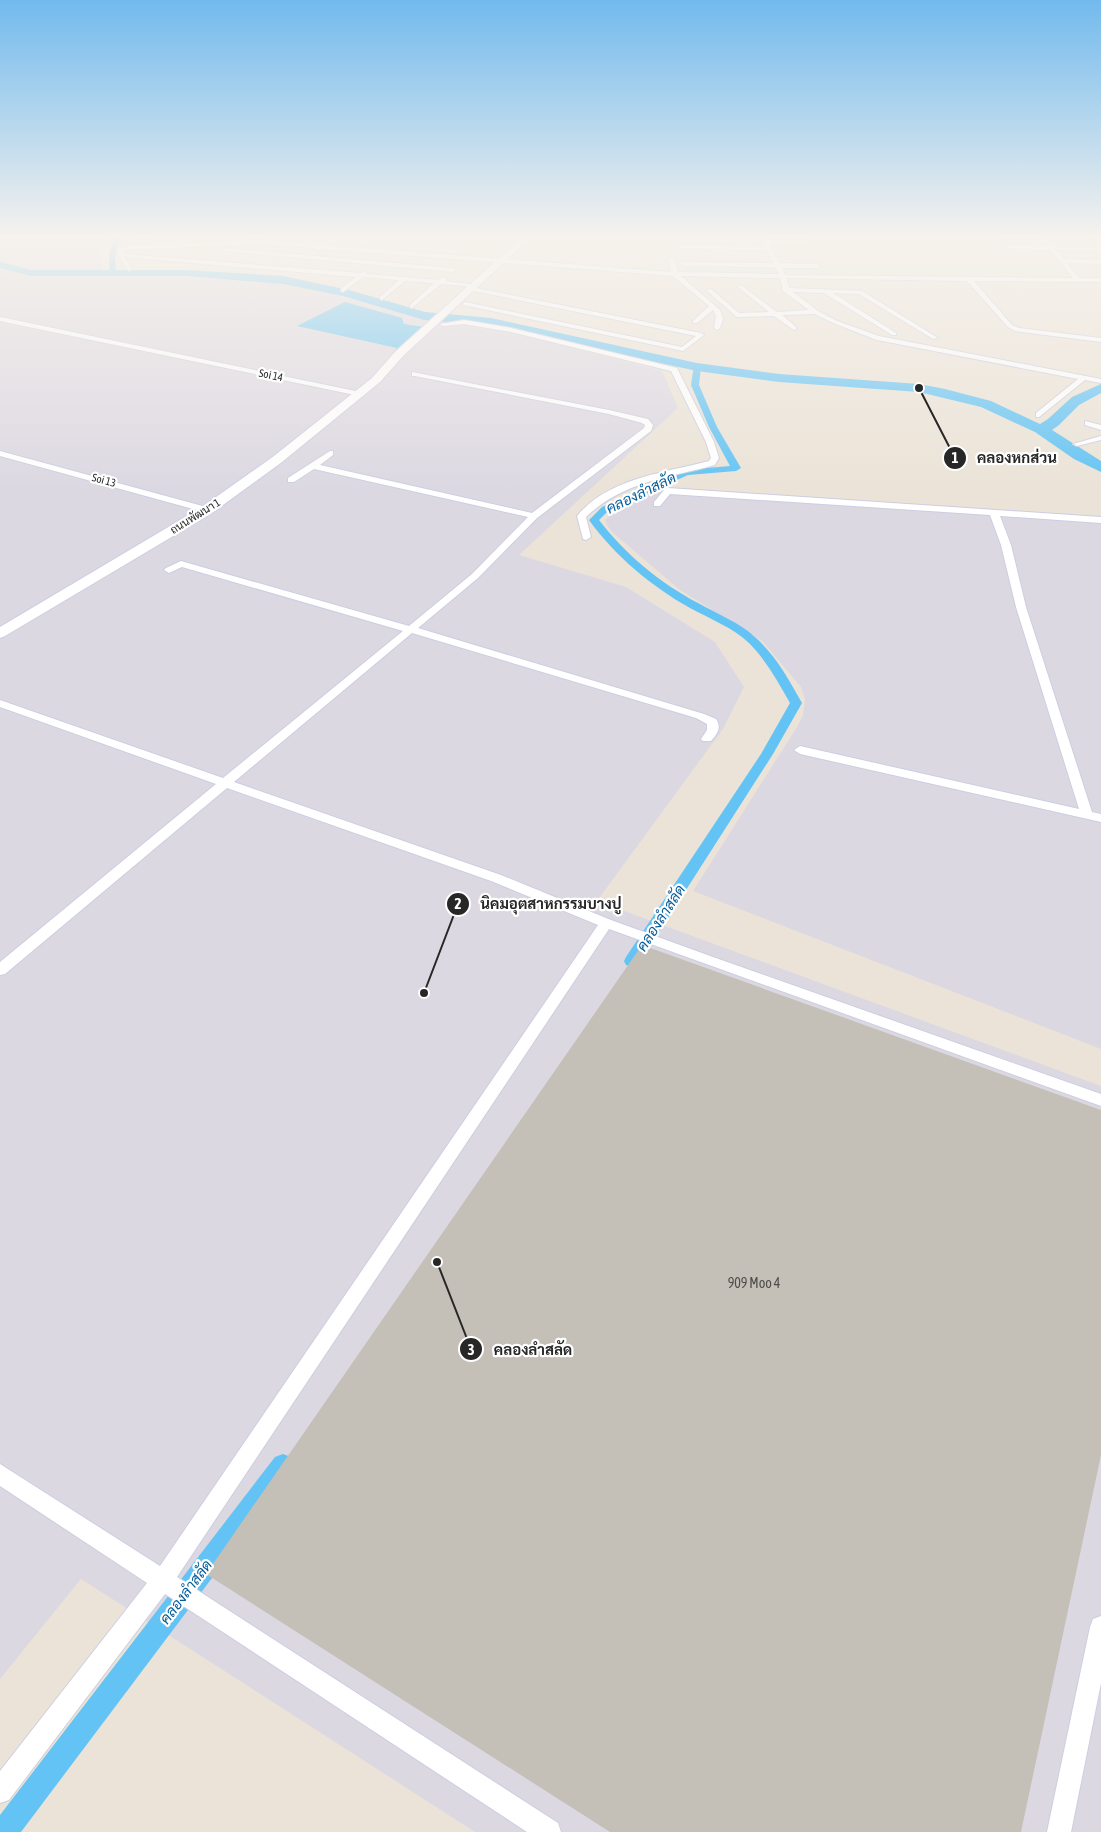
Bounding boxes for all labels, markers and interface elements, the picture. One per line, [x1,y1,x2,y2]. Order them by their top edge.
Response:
street label: Soi 14 [258,367,284,383]
callout: คลองหกส่วน [942,443,1067,473]
text: คลองหกส่วน [977,448,1057,466]
text: 1 [951,449,959,466]
water label: คลองลำสลัด [603,468,679,517]
street label: Soi 13 [91,471,117,489]
street label: ถนนพัฒนา 1 [167,495,222,536]
water label: คลองลำสลัด [633,881,688,954]
callout: นิคมอุตสาหกรรมบางปู [445,889,632,919]
text: 2 [454,895,462,912]
text: นิคมอุตสาหกรรมบางปู [480,895,622,915]
house number: 909 Moo 4 [728,1275,781,1291]
callout: คลองลำสลัด [458,1334,582,1364]
text: คลองลำสลัด [494,1340,572,1358]
text: 3 [467,1341,475,1358]
water label: คลองลำสลัด [156,1556,215,1627]

